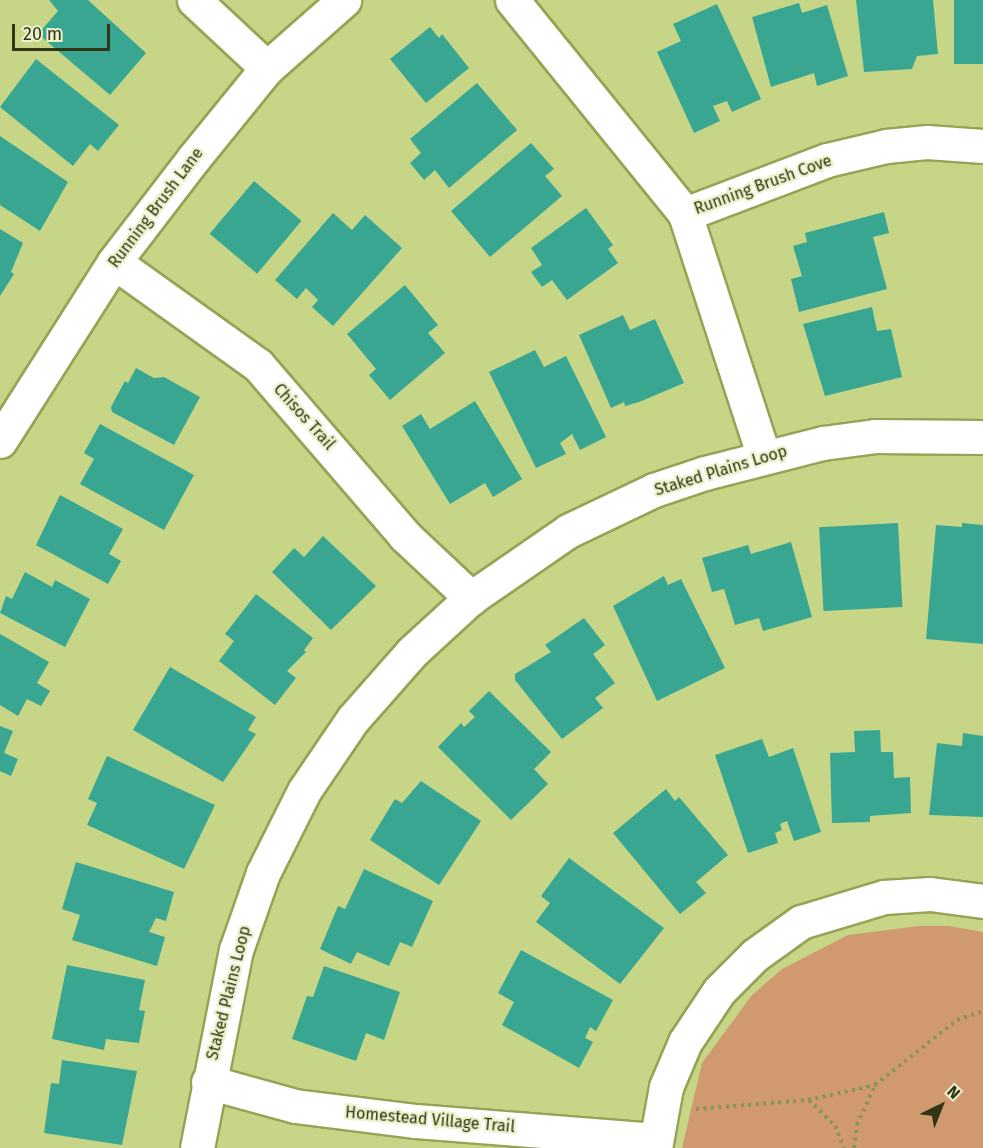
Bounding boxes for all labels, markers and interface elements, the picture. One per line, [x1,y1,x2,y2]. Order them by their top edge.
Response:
scale bar [15,12,112,50]
text: 20 m [23,23,62,45]
street label: Running Brush Lane [105,144,207,272]
street label: Running Brush Cove [692,151,834,219]
street label: Chisos Trail [269,380,339,454]
street label: Staked Plains Loop [652,442,790,500]
street label: Staked Plains Loop [203,924,255,1062]
north arrow [911,1076,971,1136]
text: N [943,1082,964,1103]
street label: Homestead Village Trail [344,1103,516,1137]

